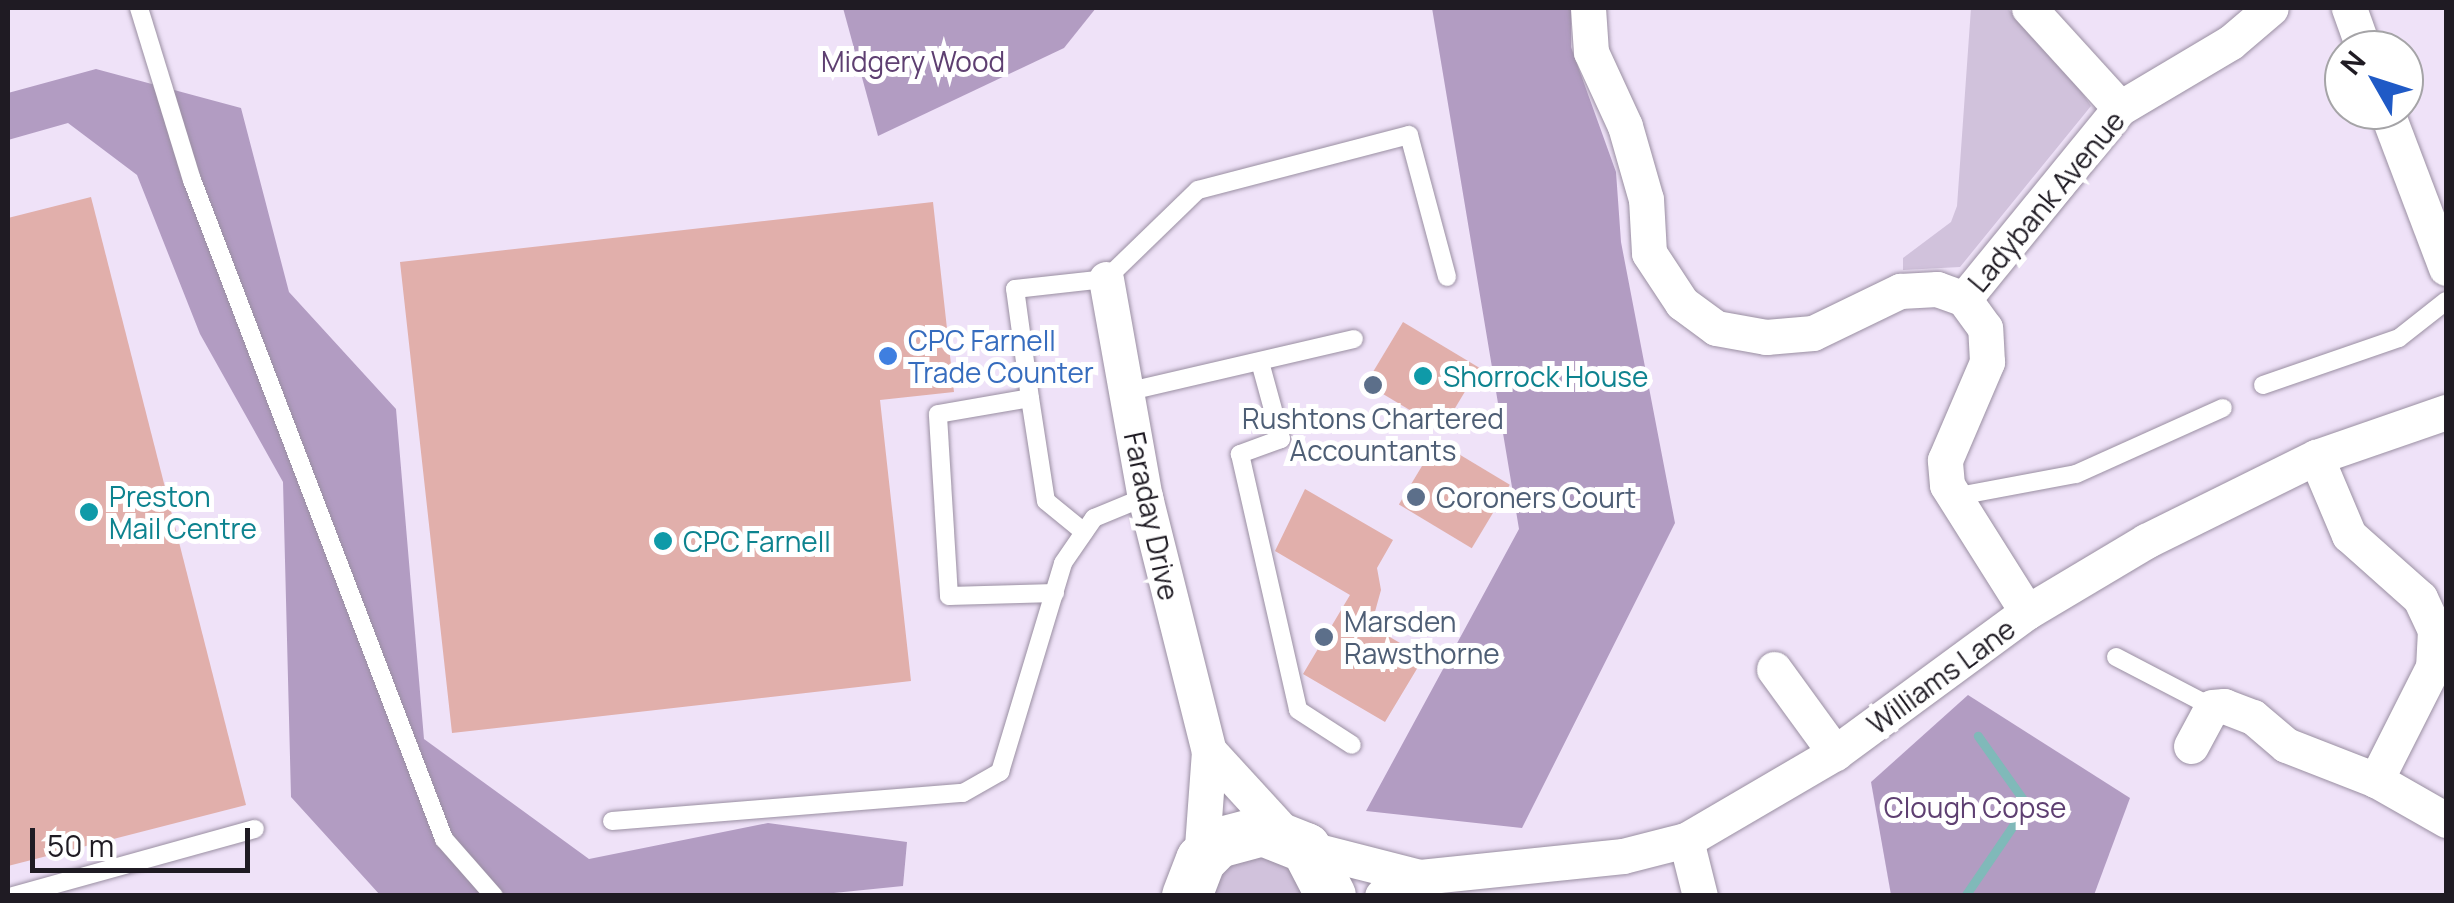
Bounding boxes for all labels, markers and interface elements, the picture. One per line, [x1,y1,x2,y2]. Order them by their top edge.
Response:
north arrow [2324,30,2424,130]
text: N [2331,43,2373,82]
park label: Midgery Wood [821,44,1005,78]
street label: Ladybank Avenue [1961,104,2131,298]
place label: CPC Farnell Trade Counter [908,323,1094,389]
marker: CPC Farnell Trade Counter [877,345,899,367]
place label: Shorrock House [1443,359,1648,393]
marker: Shorrock House [1412,365,1434,387]
marker: Rushtons Chartered Accountants [1362,374,1384,396]
place label: Rushtons Chartered Accountants [1242,401,1504,467]
street label: Faraday Drive [1118,429,1186,603]
place label: Preston Mail Centre [109,479,257,545]
place label: Coroners Court [1436,480,1636,514]
marker: Coroners Court [1405,486,1427,508]
marker: Preston Mail Centre [78,501,100,523]
place label: CPC Farnell [683,524,831,558]
marker: CPC Farnell [652,530,674,552]
place label: Marsden Rawsthorne [1344,604,1500,670]
street label: Williams Lane [1861,611,2021,741]
marker: Marsden Rawsthorne [1313,626,1335,648]
park label: Clough Copse [1884,790,2066,824]
scale bar [35,808,255,870]
text: 50 m [47,825,114,866]

